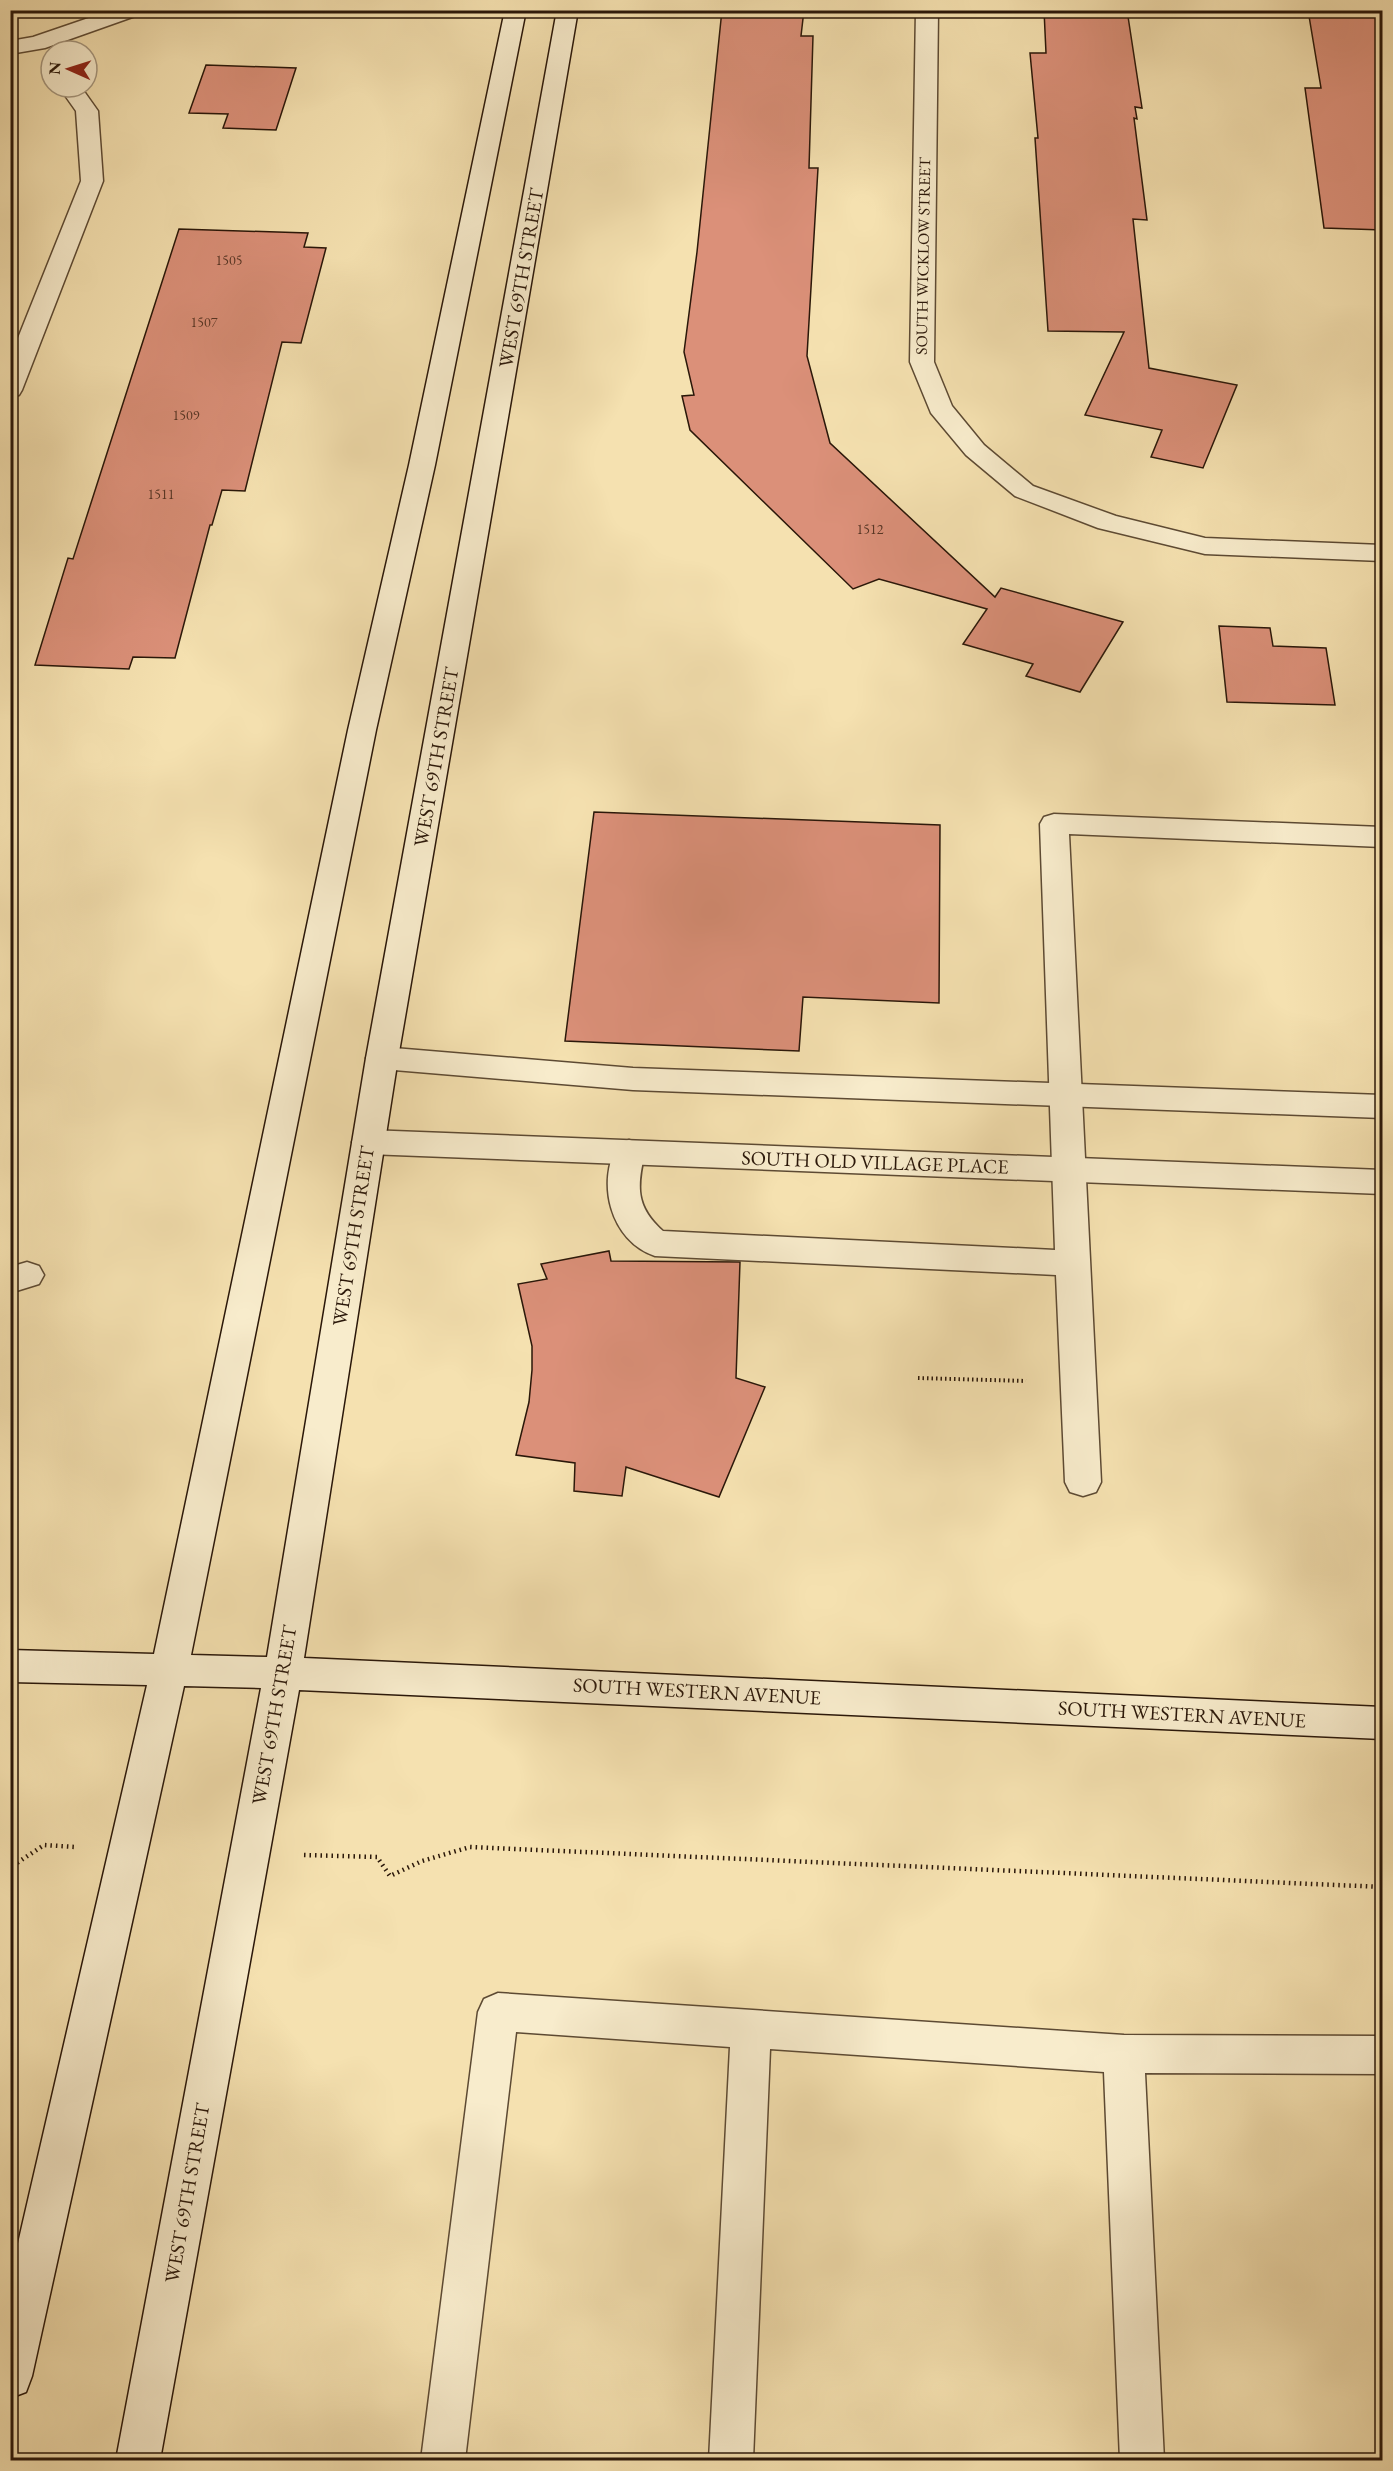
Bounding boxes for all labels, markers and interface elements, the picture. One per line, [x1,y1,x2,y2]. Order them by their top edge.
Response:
north arrow [39,39,99,99]
text: N [44,61,65,75]
street label: SOUTH WICKLOW STREET [911,157,935,355]
street label: WEST 69TH STREET [492,186,550,370]
house number: 1505 [216,251,242,269]
house number: 1507 [191,313,218,331]
house number: 1509 [173,406,200,424]
house number: 1511 [148,485,174,503]
house number: 1512 [857,520,884,538]
street label: WEST 69TH STREET [407,665,465,849]
street label: WEST 69TH STREET [326,1143,380,1328]
street label: SOUTH OLD VILLAGE PLACE [741,1144,1009,1180]
street label: WEST 69TH STREET [245,1623,303,1807]
street label: SOUTH WESTERN AVENUE [572,1672,822,1710]
street label: SOUTH WESTERN AVENUE [1057,1695,1307,1733]
street label: WEST 69TH STREET [158,2101,216,2285]

